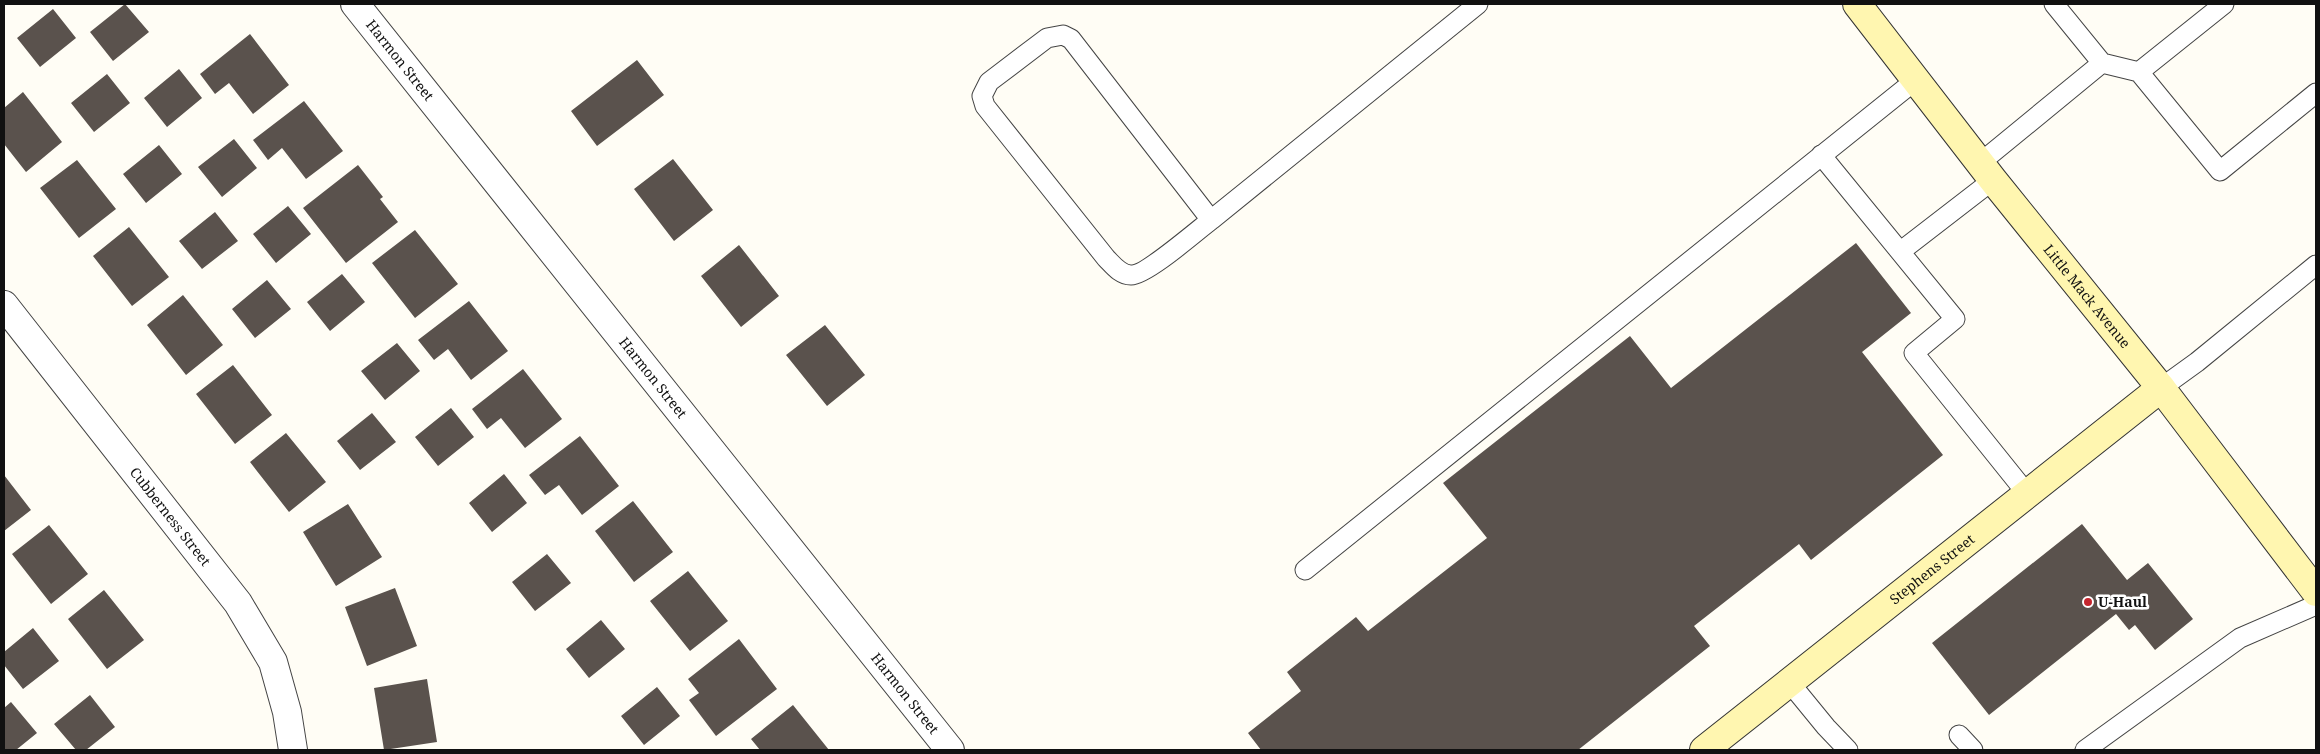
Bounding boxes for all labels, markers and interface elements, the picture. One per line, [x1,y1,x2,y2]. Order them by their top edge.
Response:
street label: Harmon Street [362,15,439,105]
street label: Little Mack Avenue [2040,240,2135,352]
street label: Harmon Street [615,333,692,422]
street label: Cubberness Street [126,463,215,570]
street label: Stephens Street [1885,529,1978,608]
place label: U-Haul [2098,592,2147,611]
marker: U-Haul [2082,596,2094,608]
street label: Harmon Street [867,649,944,738]

